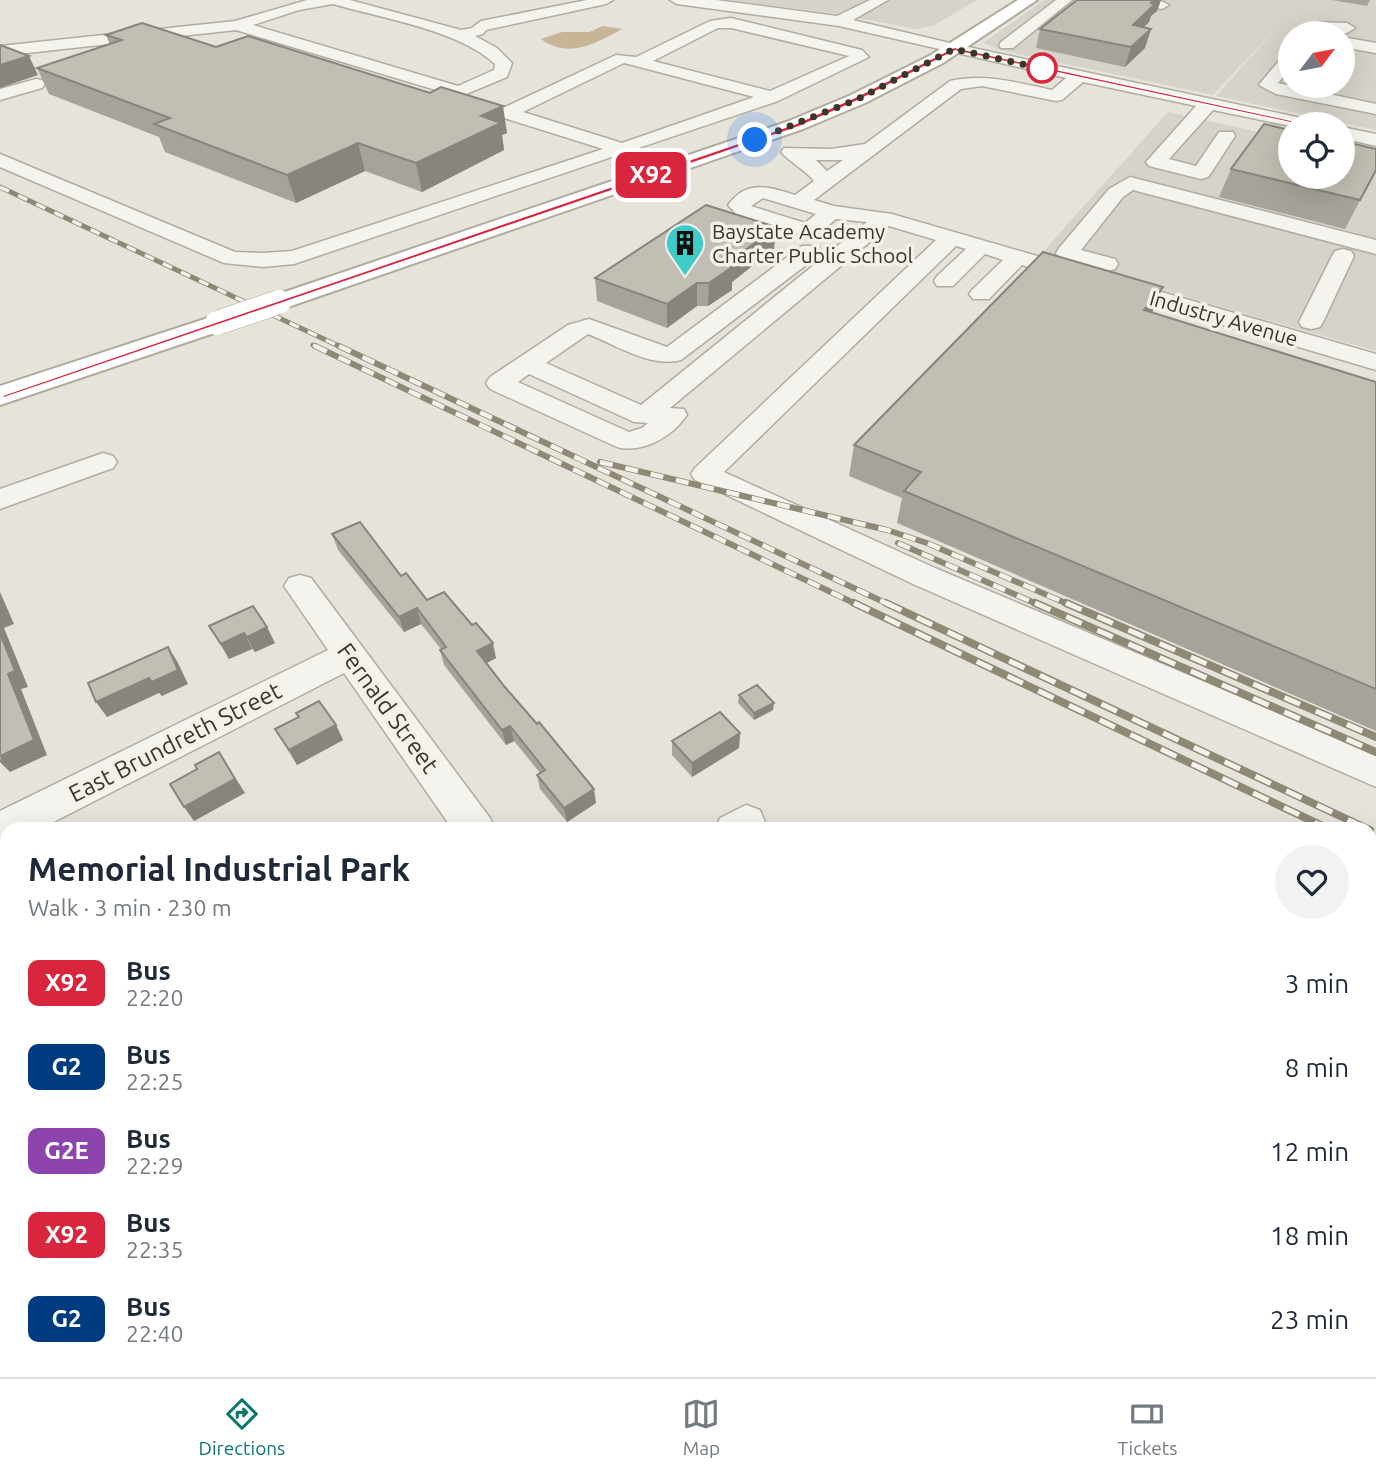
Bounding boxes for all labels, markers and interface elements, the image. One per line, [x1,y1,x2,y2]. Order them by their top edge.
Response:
north arrow [1278,21,1354,98]
map controls [1278,21,1355,189]
unlabelled marker [1027,53,1057,83]
button: locate [1278,112,1355,189]
your location [737,122,772,157]
line badge: X92 [611,152,691,198]
text: X92 [630,161,672,188]
place label: Baystate Academy Charter Public School [712,219,913,267]
building icon: Baystate Academy Charter Public School [664,222,706,277]
street label: Industry Avenue [1147,285,1301,351]
street label: Fernald Street [332,638,444,779]
street label: East Brundreth Street [64,676,286,807]
button: heart [1275,845,1349,919]
text: Memorial Industrial Park [28,850,410,887]
text: Walk · 3 min · 230 m [28,895,232,920]
text: Bus [126,956,171,985]
text: X92 [45,969,88,996]
text: 3 min [1285,969,1349,998]
text: 22:20 [126,985,184,1010]
text: Bus [126,1040,171,1069]
text: G2 [51,1053,82,1080]
text: 8 min [1285,1053,1349,1082]
text: 22:25 [126,1069,184,1094]
text: Bus [126,1124,171,1153]
text: G2E [44,1137,89,1164]
text: 12 min [1270,1137,1349,1166]
text: 22:29 [126,1153,184,1178]
text: Bus [126,1208,171,1237]
text: X92 [45,1221,88,1248]
text: 18 min [1270,1221,1349,1250]
text: 22:35 [126,1237,184,1262]
text: Bus [126,1292,171,1321]
text: G2 [51,1305,82,1332]
text: 23 min [1270,1305,1349,1334]
text: 22:40 [126,1321,184,1346]
tab: Directions [199,1395,285,1459]
tab: Map [682,1395,720,1459]
tab: Tickets [1118,1395,1177,1459]

